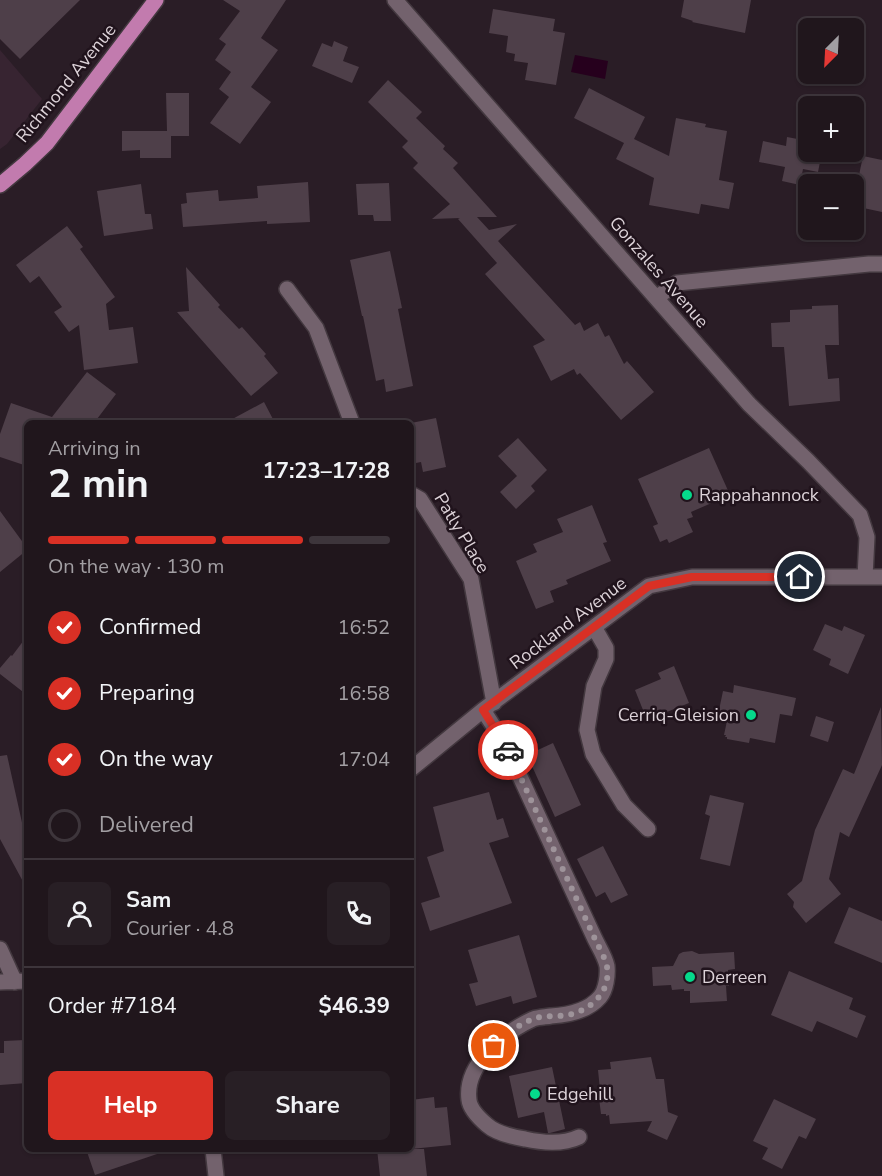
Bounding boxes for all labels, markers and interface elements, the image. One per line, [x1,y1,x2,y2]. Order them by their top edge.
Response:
street label: Richmond Avenue [10,18,122,148]
north arrow [798,18,864,84]
map controls [798,18,864,240]
button: + [798,96,864,162]
button: − [798,174,864,240]
street label: Gonzales Avenue [604,211,714,333]
text: Arriving in [48,435,141,462]
text: 17:23–17:28 [262,456,390,486]
text: 2 min [48,458,149,511]
place label: Rappahannock [699,483,820,507]
street label: Patly Place [429,488,495,578]
marker: Rappahannock [680,488,694,502]
pin [774,551,825,602]
text: On the way · 130 m [48,553,224,580]
icon: home [783,560,816,593]
street label: Rockland Avenue [505,571,631,675]
icon: check [48,611,81,644]
text: Confirmed [99,612,201,642]
text: 16:52 [337,614,390,641]
icon: check [48,677,81,710]
text: Preparing [99,678,195,708]
text: 16:58 [337,680,390,707]
place label: Cerriq-Gleision [618,703,739,727]
marker: Cerriq-Gleision [744,708,758,722]
courier [478,720,538,780]
icon: car [492,734,525,767]
icon: check [48,743,81,776]
text: On the way [99,744,213,774]
text: 17:04 [337,746,390,773]
text: Delivered [99,810,194,840]
button: person [48,882,111,945]
button: phone [327,882,390,945]
text: Sam [126,885,171,915]
text: Courier · 4.8 [126,915,234,942]
place label: Derreen [702,965,767,989]
marker: Derreen [683,970,697,984]
text: Order #7184 [48,991,177,1021]
text: $46.39 [319,991,390,1021]
pin [468,1020,519,1071]
icon: bag [477,1029,510,1062]
button: Help [48,1071,213,1140]
button: Share [225,1071,390,1140]
place label: Edgehill [547,1082,614,1106]
marker: Edgehill [528,1087,542,1101]

